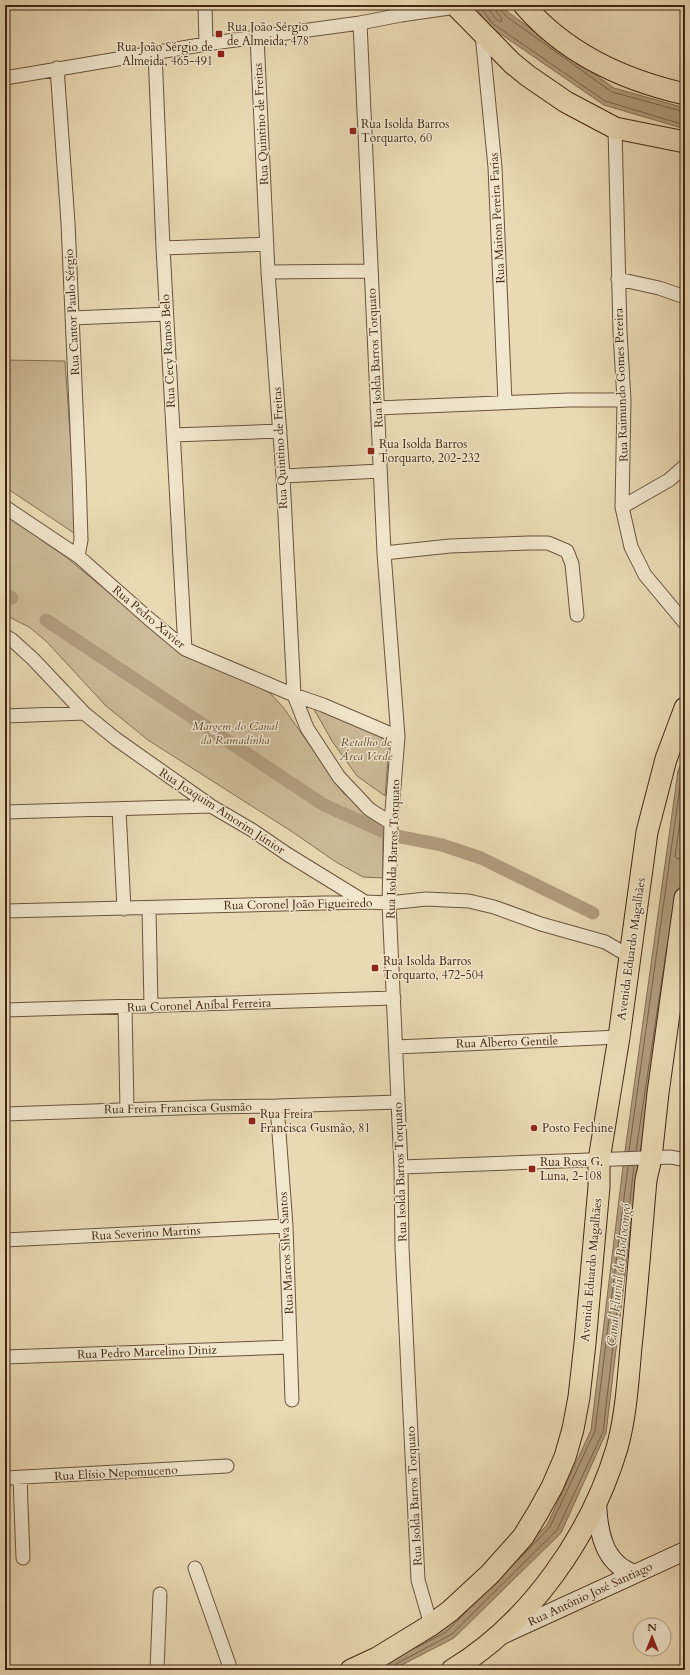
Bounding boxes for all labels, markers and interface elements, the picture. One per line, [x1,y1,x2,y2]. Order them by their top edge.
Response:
place label: Rua João Sérgio de Almeida, 478 [227,19,309,49]
marker: Rua João Sérgio de Almeida, 478 [214,29,224,39]
place label: Rua João Sérgio de Almeida, 465-491 [117,39,213,69]
marker: Rua João Sérgio de Almeida, 465-491 [216,49,226,59]
street label: Rua Quintino de Freitas [250,63,272,185]
place label: Rua Isolda Barros Torquarto, 60 [361,116,449,146]
marker: Rua Isolda Barros Torquarto, 60 [348,126,358,136]
street label: Rua Maiton Pereira Farias [486,152,508,284]
street label: Rua Cantor Paulo Sérgio [61,248,83,376]
street label: Rua Isolda Barros Torquato [363,287,387,428]
street label: Rua Cecy Ramos Belo [157,293,179,408]
street label: Rua Raimundo Gomes Pereira [610,307,632,462]
street label: Rua Quintino de Freitas [269,387,291,509]
place label: Rua Isolda Barros Torquarto, 202-232 [379,436,480,466]
marker: Rua Isolda Barros Torquarto, 202-232 [366,446,376,456]
street label: Rua Pedro Xavier [109,582,189,653]
park label: Margem do Canal da Ramadinha [192,718,278,748]
park label: Retalho de Área Verde [339,734,393,764]
street label: Rua Joaquim Amorim Júnior [156,764,288,858]
street label: Rua Isolda Barros Torquato [383,778,403,919]
street label: Avenida Eduardo Magalhães [613,877,649,1021]
street label: Rua Coronel João Figueiredo [223,895,373,913]
place label: Rua Isolda Barros Torquarto, 472-504 [383,953,484,983]
marker: Rua Isolda Barros Torquarto, 472-504 [370,963,380,973]
street label: Rua Coronel Aníbal Ferreira [127,994,272,1016]
street label: Rua Alberto Gentile [456,1032,558,1052]
street label: Rua Freira Francisca Gusmão [104,1099,253,1117]
street label: Rua Isolda Barros Torquato [390,1101,410,1242]
place label: Rua Freira Francisca Gusmão, 81 [260,1106,370,1136]
marker: Rua Freira Francisca Gusmão, 81 [247,1116,257,1126]
place label: Posto Fechine [542,1120,613,1136]
marker: Posto Fechine [529,1123,539,1133]
place label: Rua Rosa G. Luna, 2-108 [540,1154,603,1184]
marker: Rua Rosa G. Luna, 2-108 [527,1164,537,1174]
street label: Rua Marcos Silva Santos [275,1191,297,1315]
street label: Avenida Eduardo Magalhães [577,1198,605,1342]
water label: Canal Fluvial de Bodocongó [603,1202,636,1347]
street label: Rua Severino Martins [91,1222,201,1244]
street label: Rua Pedro Marcelino Diniz [77,1342,218,1362]
street label: Rua Isolda Barros Torquato [402,1425,426,1566]
street label: Rua Elísio Nepomuceno [54,1462,179,1484]
street label: Rua Antônio José Santiago [525,1558,655,1630]
north arrow [632,1617,672,1657]
text: N [647,1620,657,1635]

